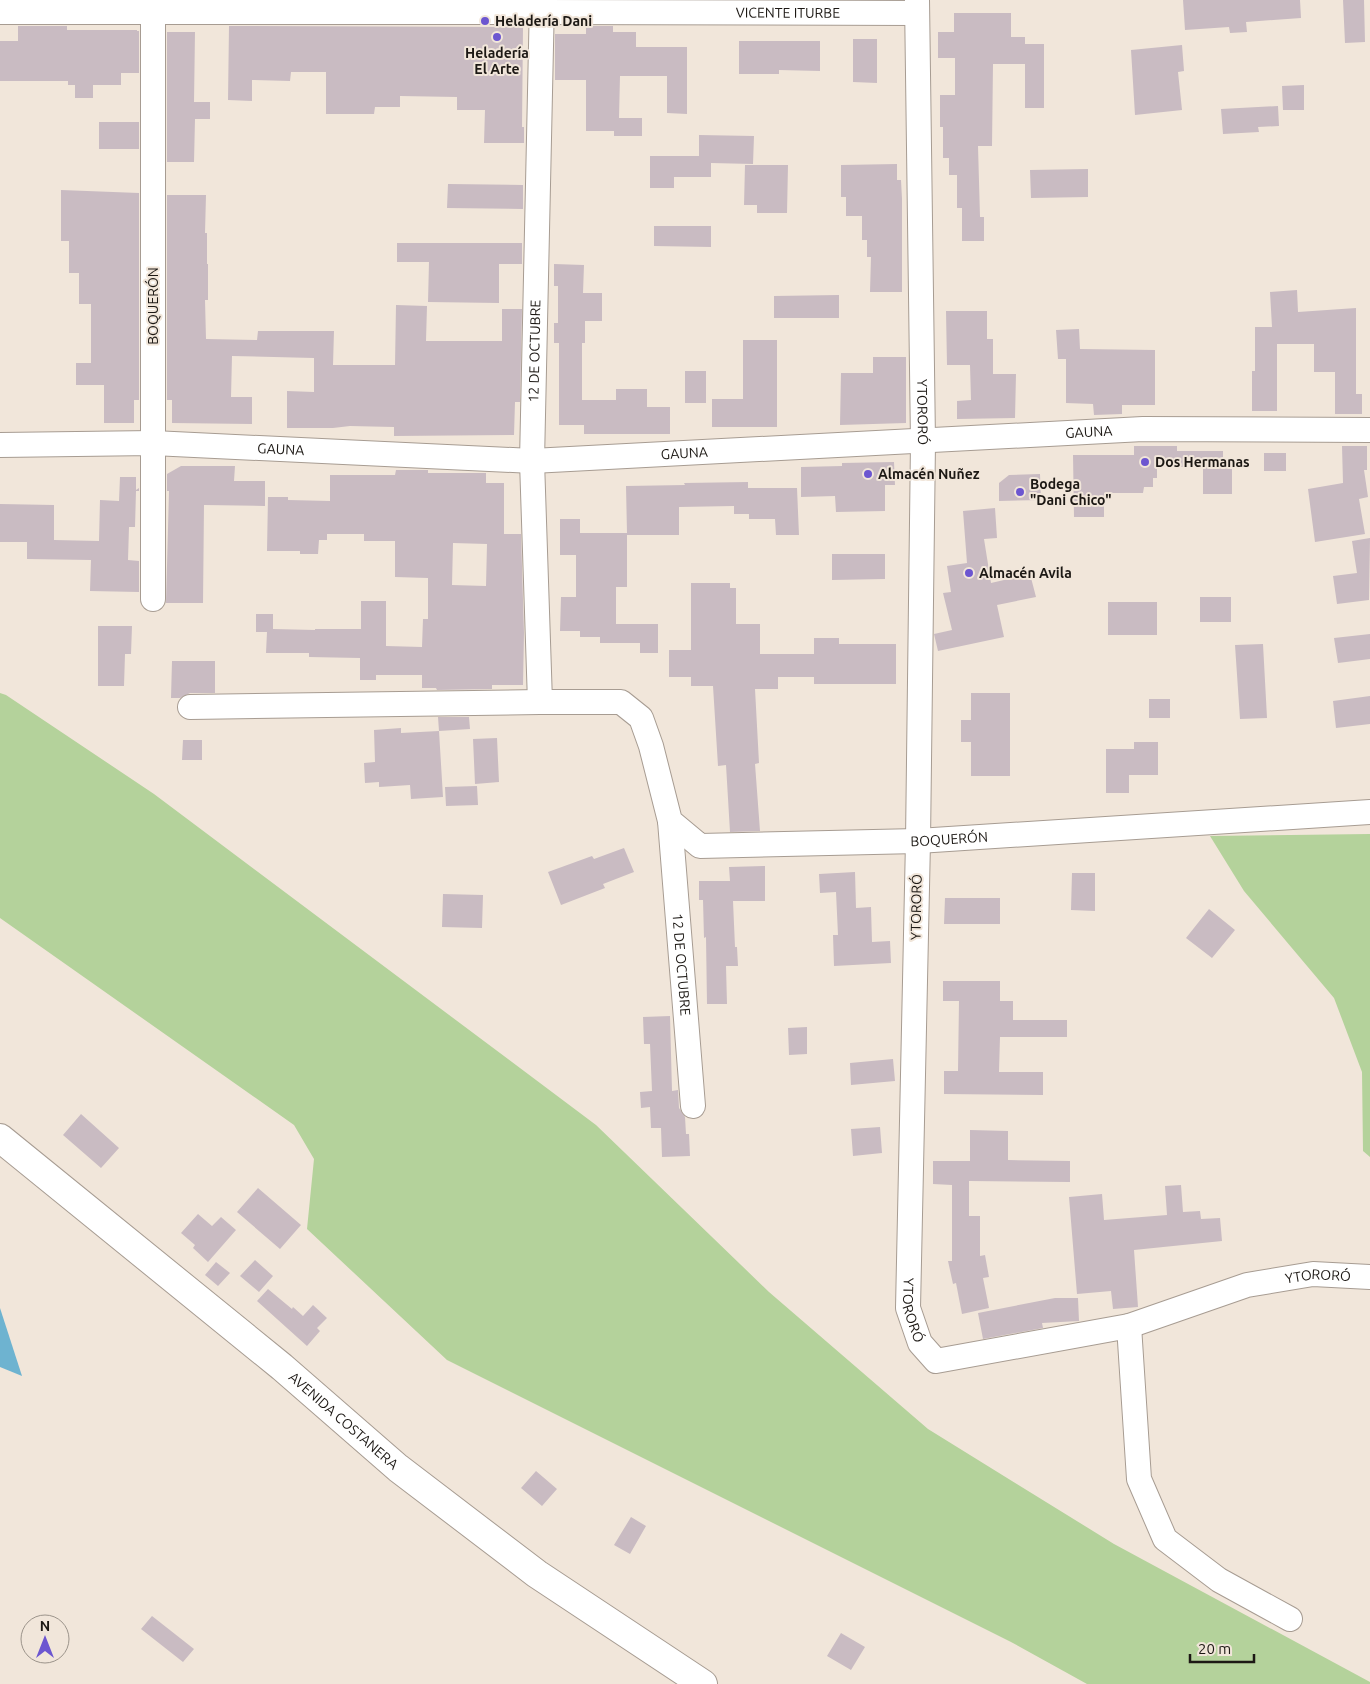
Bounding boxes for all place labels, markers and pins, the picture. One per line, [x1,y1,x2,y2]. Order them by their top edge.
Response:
place label: Heladería Dani [495,13,592,29]
marker: Heladería Dani [479,15,491,27]
marker: Heladería El Arte [491,31,503,43]
place label: Heladería El Arte [465,45,529,77]
place label: Dos Hermanas [1155,454,1250,470]
marker: Dos Hermanas [1139,456,1151,468]
place label: Almacén Nuñez [878,466,980,482]
marker: Almacén Nuñez [862,468,874,480]
place label: Bodega "Dani Chico" [1030,476,1112,508]
marker: Bodega "Dani Chico" [1014,486,1026,498]
place label: Almacén Avila [979,565,1072,581]
marker: Almacén Avila [963,567,975,579]

